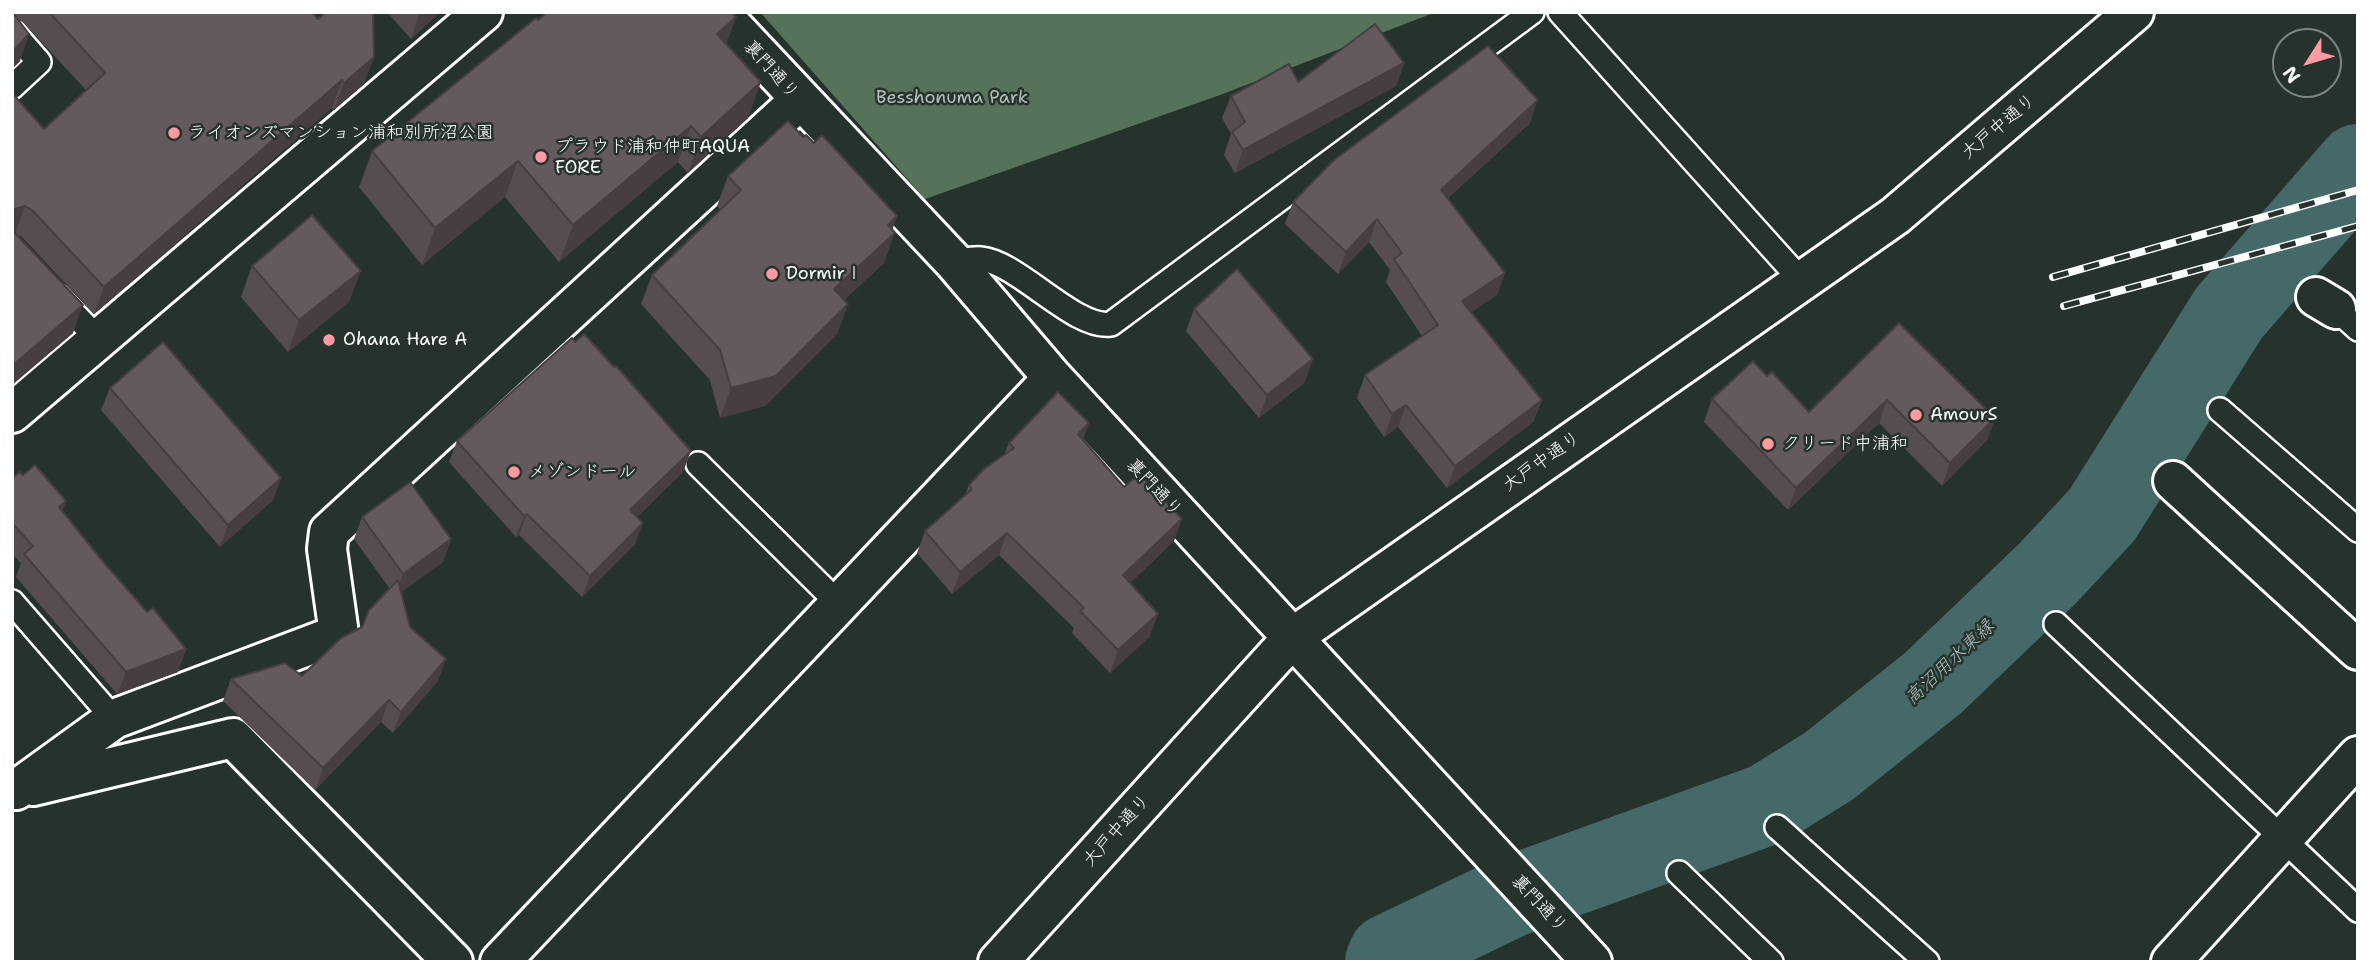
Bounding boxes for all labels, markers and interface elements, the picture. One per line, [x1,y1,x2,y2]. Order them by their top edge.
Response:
north arrow [2272,28,2342,98]
street label: 裏門通り [739,36,803,104]
text: N [2277,61,2306,88]
park label: Besshonuma Park [876,87,1028,109]
street label: 大戸中通り [1958,90,2040,164]
place label: ライオンズマンション浦和別所沼公園 [188,122,494,144]
marker: ライオンズマンション浦和別所沼公園 [166,125,182,141]
place label: プラウド浦和仲町AQUA FORE [555,136,750,178]
marker: プラウド浦和仲町AQUA FORE [533,149,549,165]
place label: DormirⅠ [786,263,863,285]
marker: DormirⅠ [764,266,780,282]
place label: Ohana Hare A [343,329,467,351]
marker: Ohana Hare A [321,332,337,348]
place label: AmourS [1930,404,1998,426]
marker: AmourS [1908,407,1924,423]
street label: 大戸中通り [1499,427,1585,497]
place label: クリード中浦和 [1782,433,1908,455]
marker: クリード中浦和 [1760,436,1776,452]
street label: 裏門通り [1122,454,1186,522]
place label: メゾンドール [528,461,636,483]
marker: メゾンドール [506,464,522,480]
water label: 高沼用水東縁 [1901,616,1999,710]
street label: 大戸中通り [1079,790,1155,872]
street label: 裏門通り [1507,870,1571,938]

